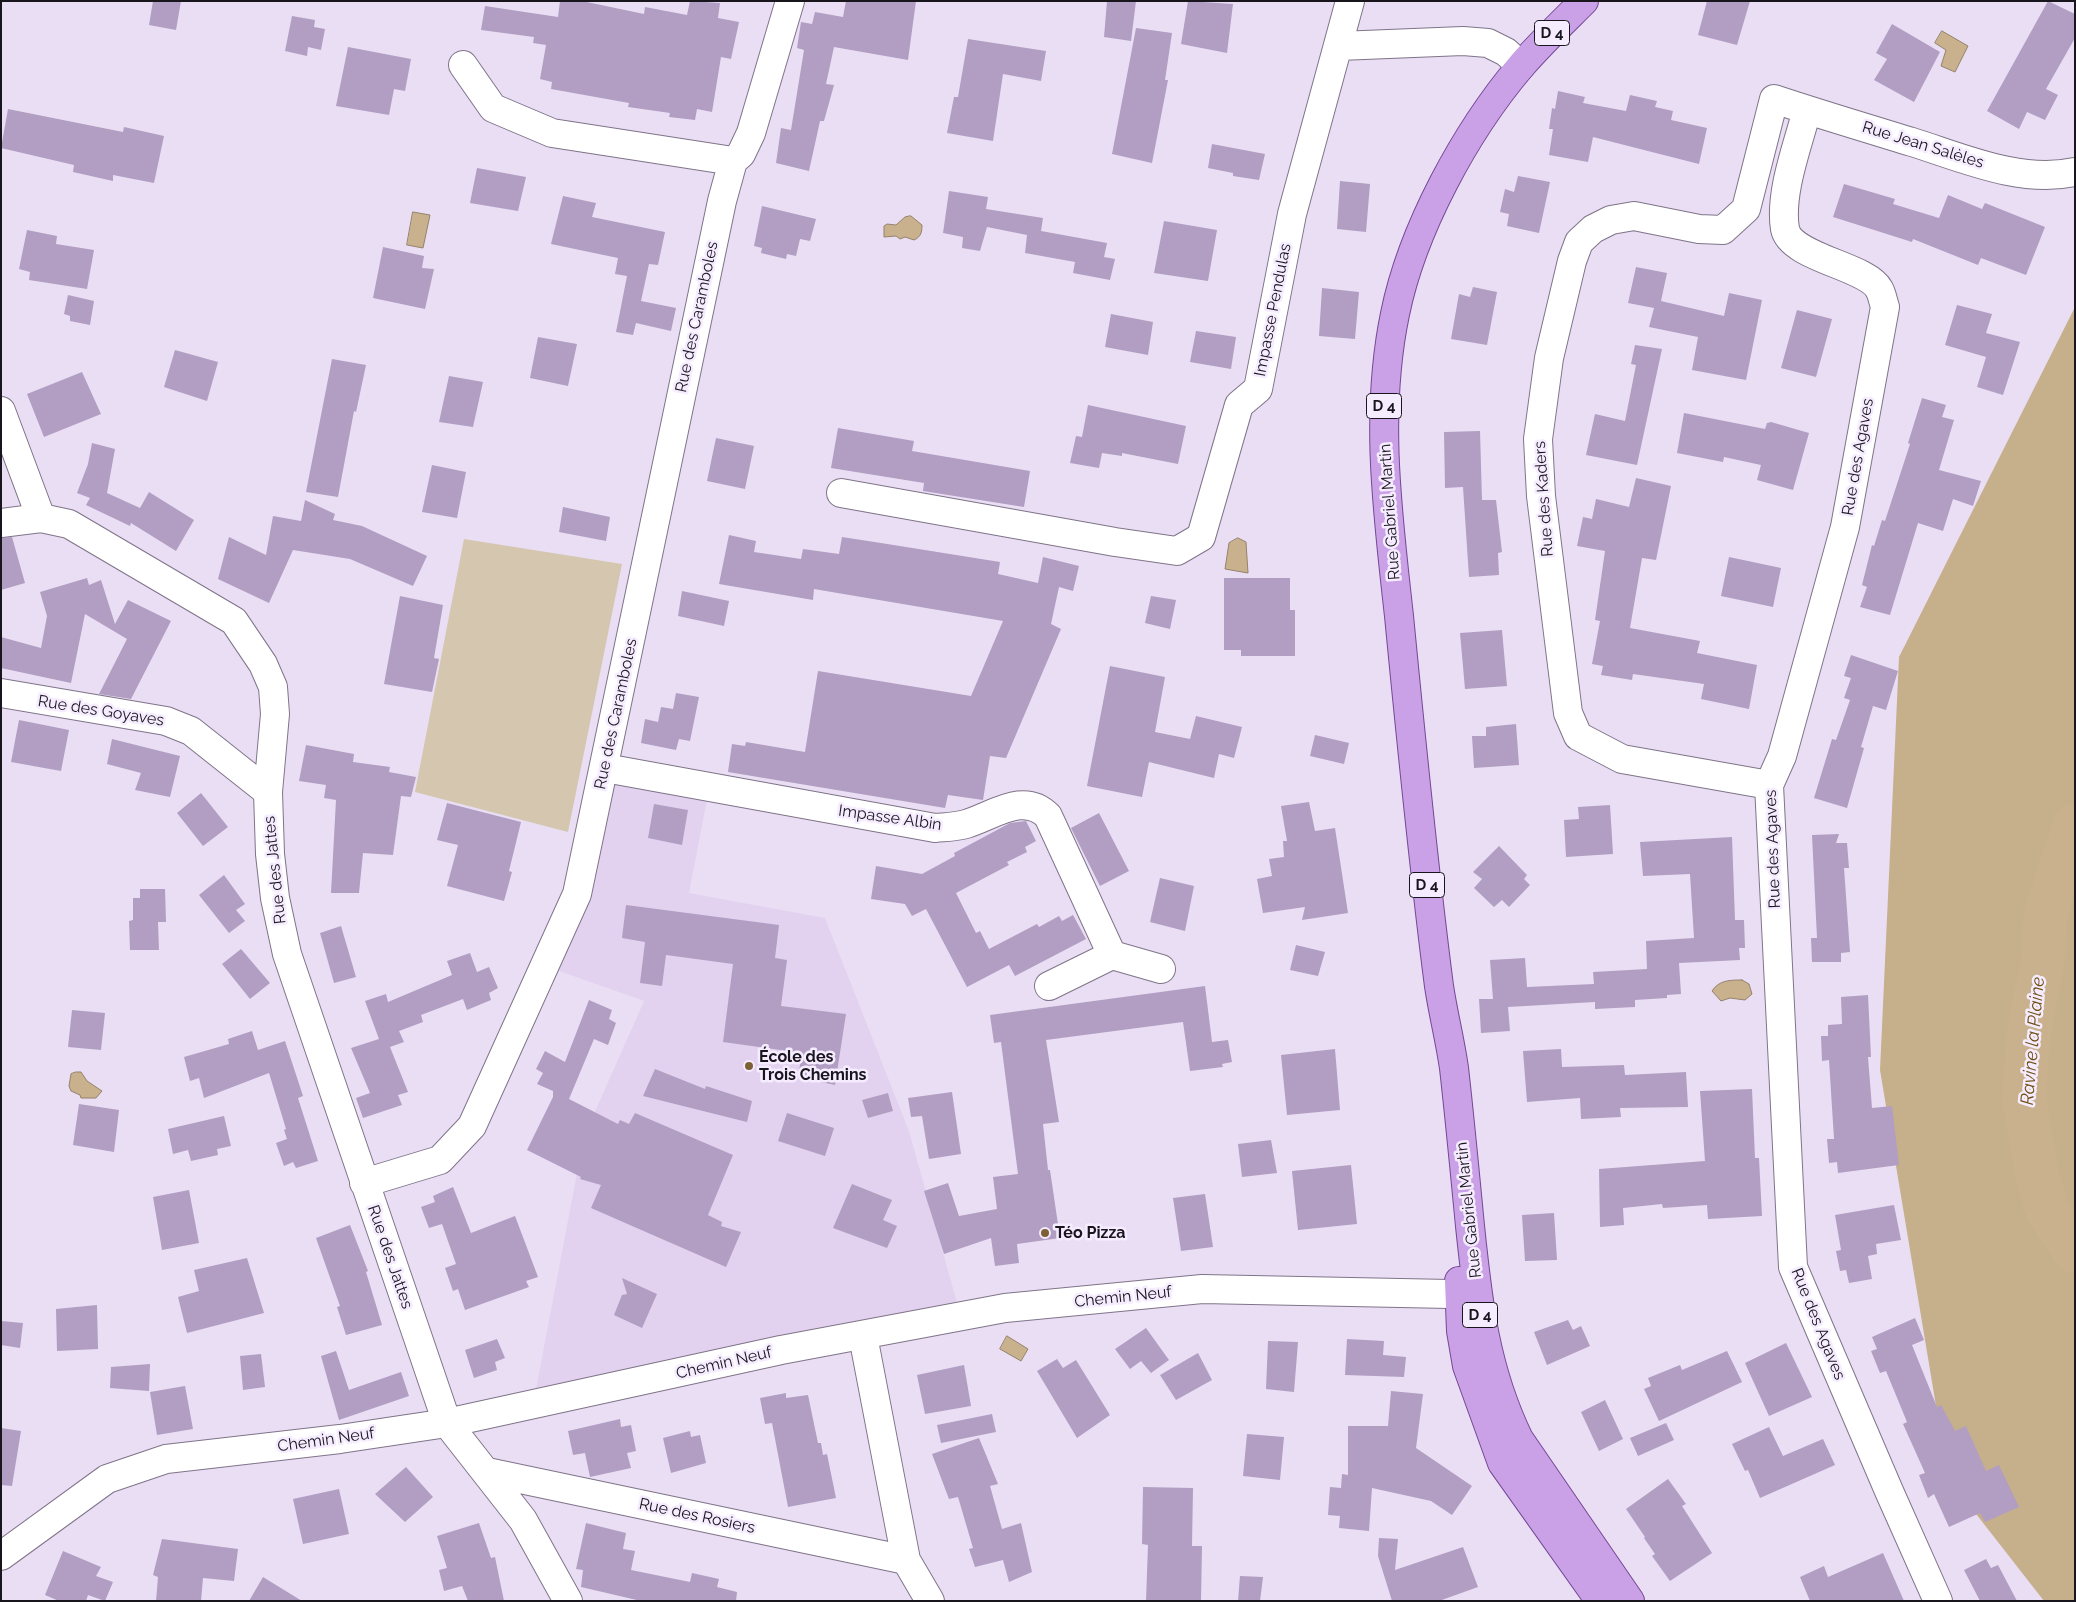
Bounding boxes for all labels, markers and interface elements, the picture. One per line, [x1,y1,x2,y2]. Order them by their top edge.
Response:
road number: D 4 [1534,20,1570,46]
street label: Rue Jean Salèles [1860,117,1986,173]
street label: Rue des Caramboles [672,240,722,394]
street label: Impasse Pendulas [1251,242,1295,378]
road number: D 4 [1366,394,1402,418]
street label: Rue des Agaves [1838,397,1878,517]
street label: Rue des Kaders [1530,440,1558,558]
street label: Rue Gabriel Martin [1376,443,1404,581]
street label: Rue des Caramboles [591,637,641,791]
street label: Rue des Goyaves [37,692,165,730]
street label: Rue des Agaves [1761,789,1785,909]
street label: Impasse Albin [837,801,943,835]
street label: Rue des Jattes [260,815,290,925]
road number: D 4 [1410,872,1444,898]
water label: Ravine la Plaine [2017,976,2049,1106]
place label: École des Trois Chemins [759,1047,866,1085]
marker: École des Trois Chemins [743,1060,755,1072]
street label: Rue Gabriel Martin [1452,1141,1486,1279]
street label: Rue des Jattes [363,1203,417,1311]
place label: Téo Pizza [1055,1223,1125,1243]
marker: Téo Pizza [1039,1227,1051,1239]
street label: Rue des Agaves [1787,1265,1849,1383]
street label: Chemin Neuf [1073,1282,1173,1312]
road number: D 4 [1462,1302,1498,1328]
street label: Chemin Neuf [674,1343,774,1383]
street label: Chemin Neuf [276,1424,376,1456]
street label: Rue des Rosiers [637,1494,757,1538]

